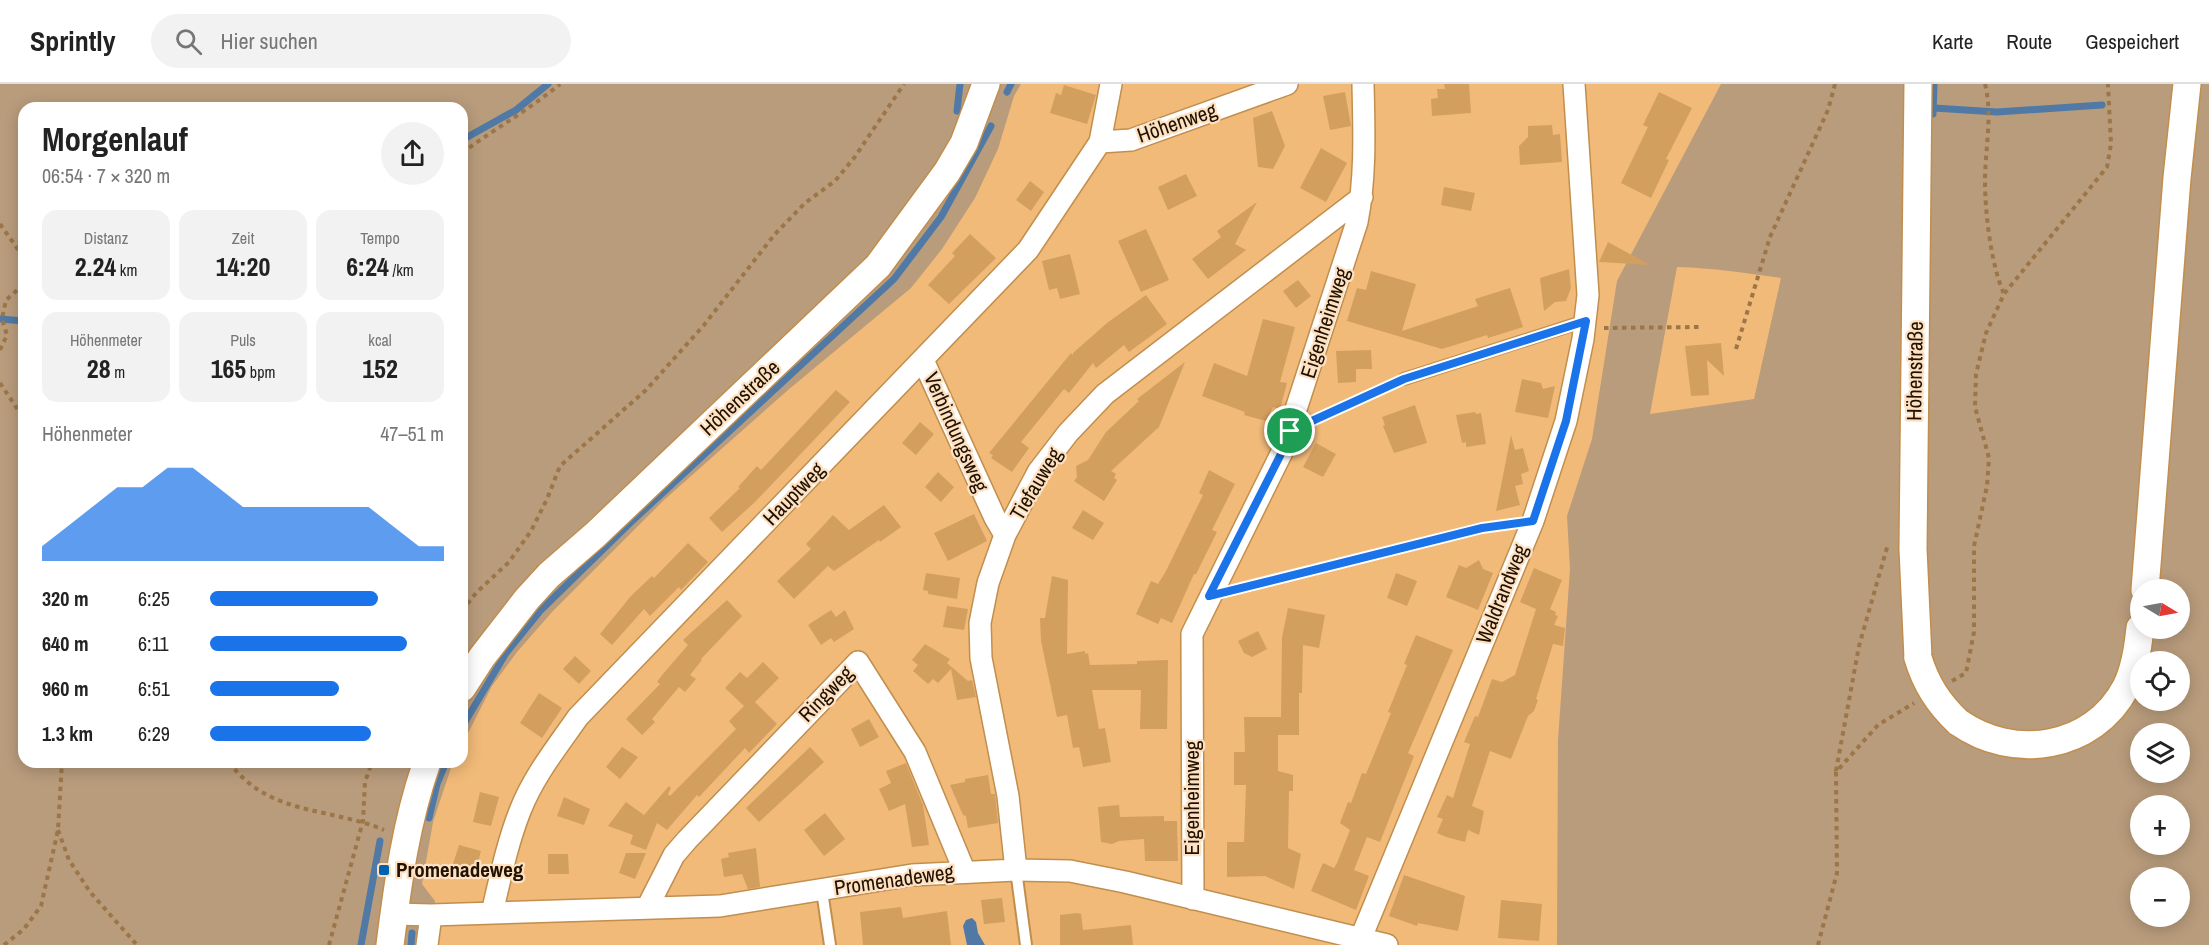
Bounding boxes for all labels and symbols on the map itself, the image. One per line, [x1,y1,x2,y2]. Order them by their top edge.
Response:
street label: Höhenweg [1133,95,1221,150]
street label: Eigenheimweg [1293,263,1356,382]
street label: Höhenstraße [1899,321,1930,421]
street label: Höhenstraße [693,353,786,442]
street label: Verbindungsweg [917,367,996,497]
pin [1264,405,1315,456]
street label: Tiefauweg [1003,442,1069,526]
street label: Hauptweg [756,455,831,532]
street label: Waldrandweg [1468,539,1535,648]
north arrow [2130,579,2190,639]
street label: Ringweg [792,659,860,728]
street label: Eigenheimweg [1177,740,1206,855]
place label: Promenadeweg [396,855,524,884]
street label: Promenadeweg [832,857,956,902]
marker: Promenadeweg [377,863,391,877]

